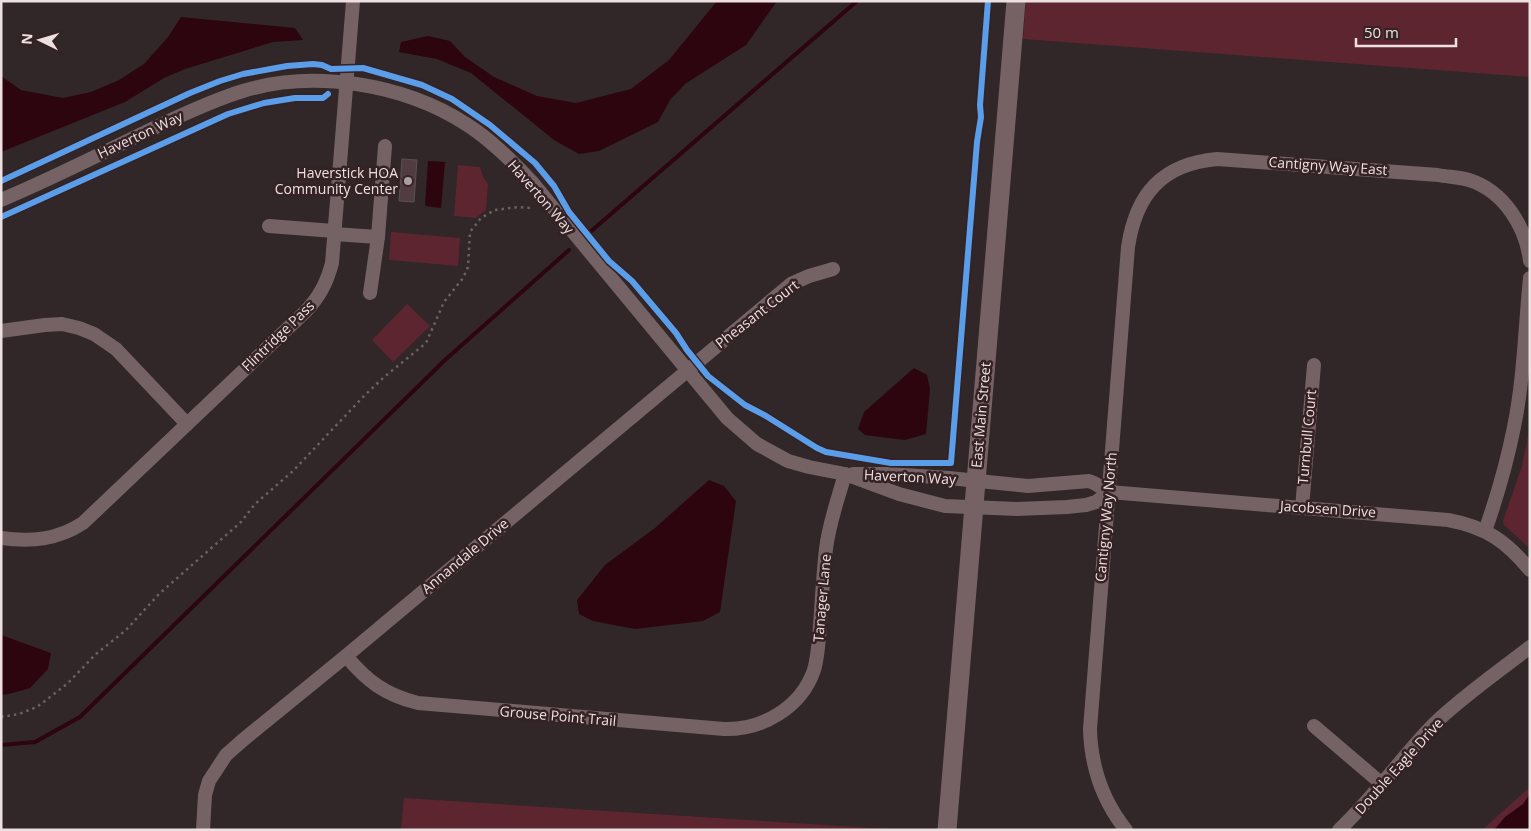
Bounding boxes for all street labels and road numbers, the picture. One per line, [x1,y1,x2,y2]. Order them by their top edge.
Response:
street label: Haverton Way [94,106,186,163]
street label: Cantigny Way East [1268,152,1388,179]
street label: Haverton Way [504,156,579,238]
street label: Pheasant Court [711,275,802,352]
street label: Flintridge Pass [237,296,318,375]
street label: East Main Street [966,361,995,469]
street label: Turnbull Court [1293,389,1320,485]
street label: Cantigny Way North [1090,451,1121,583]
street label: Haverton Way [864,465,957,488]
street label: Jacobsen Drive [1277,496,1377,521]
street label: Annandale Drive [417,514,512,598]
street label: Tanager Lane [808,553,835,643]
street label: Grouse Point Trail [499,701,617,730]
street label: Double Eagle Drive [1350,713,1447,818]

